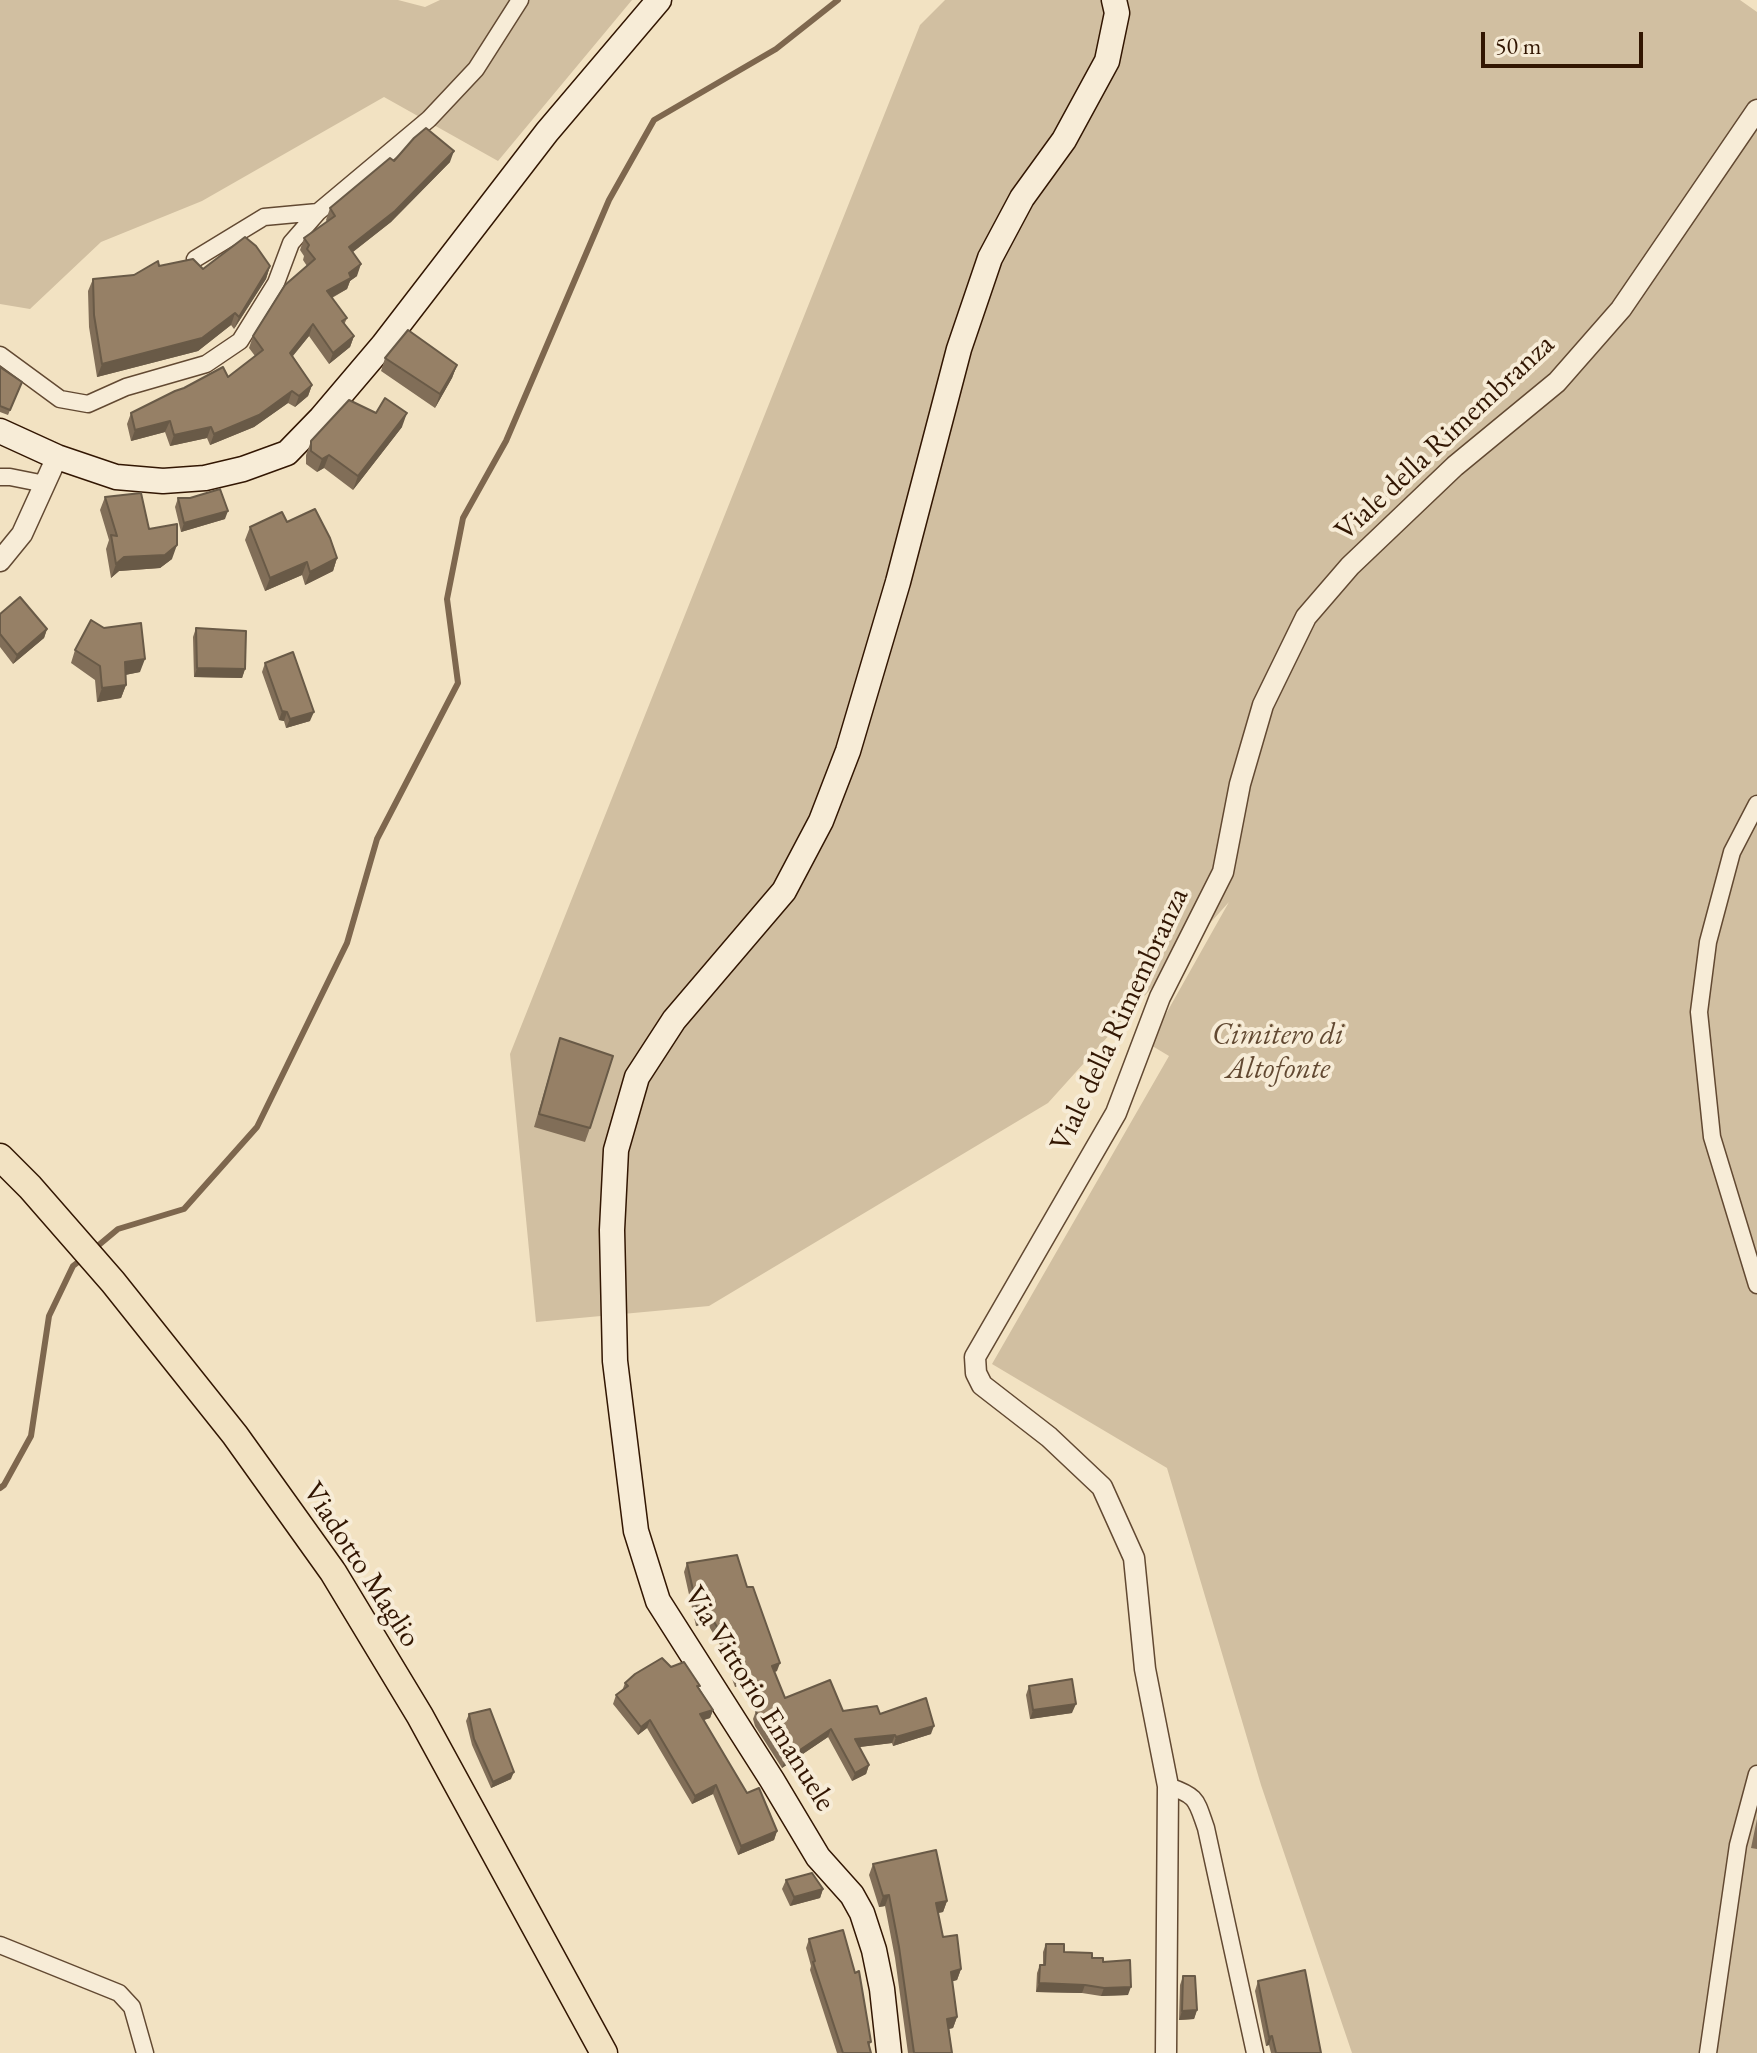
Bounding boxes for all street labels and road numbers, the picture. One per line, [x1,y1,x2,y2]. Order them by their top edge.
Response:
street label: Viale della Rimembranza [1328,327,1562,549]
street label: Viale della Rimembranza [1043,882,1197,1158]
street label: Viadotto Maglio [294,1476,428,1654]
street label: Via Vittorio Emanuele [675,1580,843,1818]

